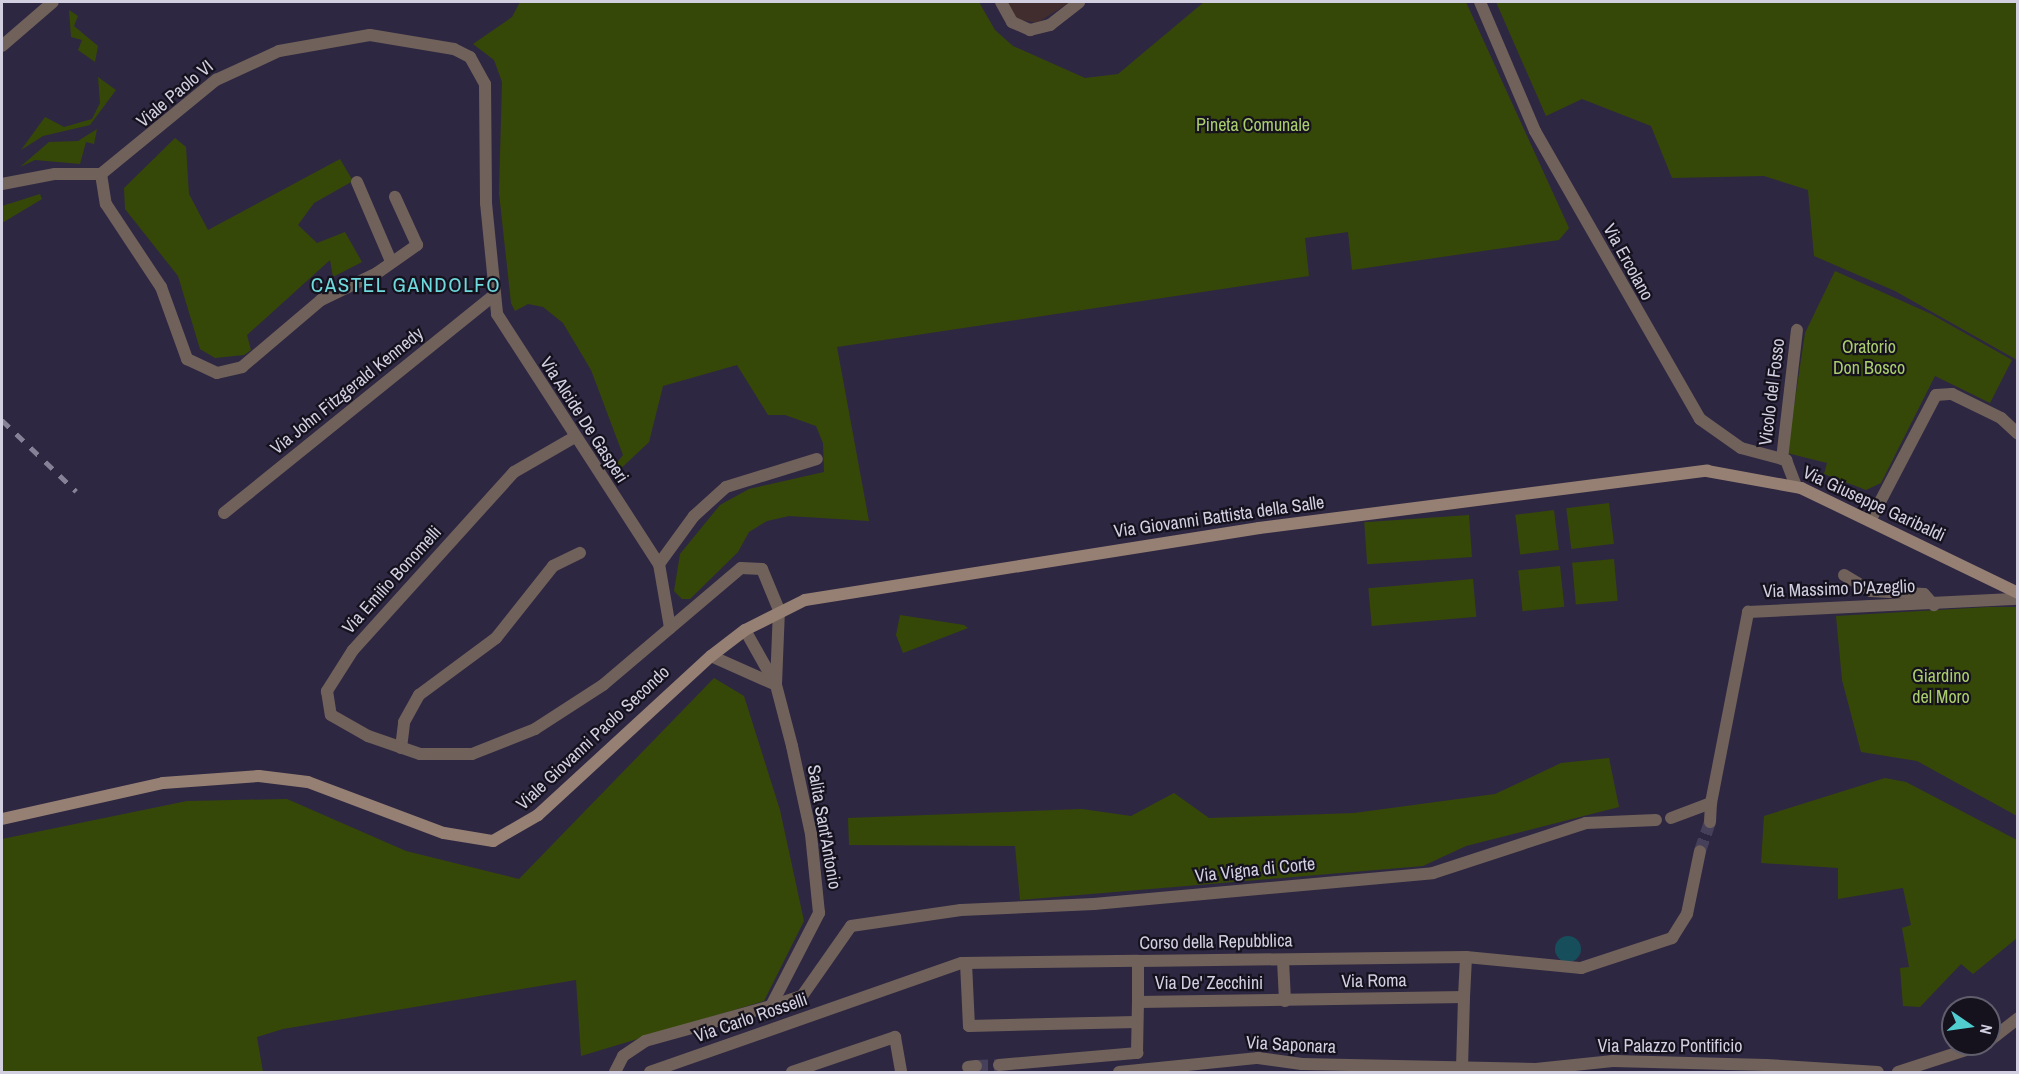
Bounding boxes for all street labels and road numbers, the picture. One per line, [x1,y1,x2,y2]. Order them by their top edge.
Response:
street label: Viale Paolo VI [132,56,218,132]
street label: Via Ercolano [1598,220,1658,304]
street label: Via John Fitzgerald Kennedy [266,323,428,459]
street label: Vicolo del Fosso [1755,337,1789,447]
street label: Via Alcide De Gasperi [535,353,633,487]
street label: Via Giuseppe Garibaldi [1799,461,1949,547]
street label: Via Giovanni Battista della Salle [1112,492,1326,542]
street label: Via Emilio Bonomelli [338,522,446,638]
street label: Via Massimo D'Azeglio [1762,576,1916,602]
street label: Viale Giovanni Paolo Secondo [512,661,674,815]
street label: Salita Sant'Antonio [802,763,846,891]
street label: Via Vigna di Corte [1194,853,1316,887]
street label: Corso della Repubblica [1139,930,1293,954]
street label: Via Roma [1341,970,1407,992]
street label: Via De' Zecchini [1155,972,1263,994]
street label: Via Carlo Rosselli [692,989,810,1047]
street label: Via Saponara [1245,1032,1337,1058]
street label: Via Palazzo Pontificio [1598,1035,1742,1057]

